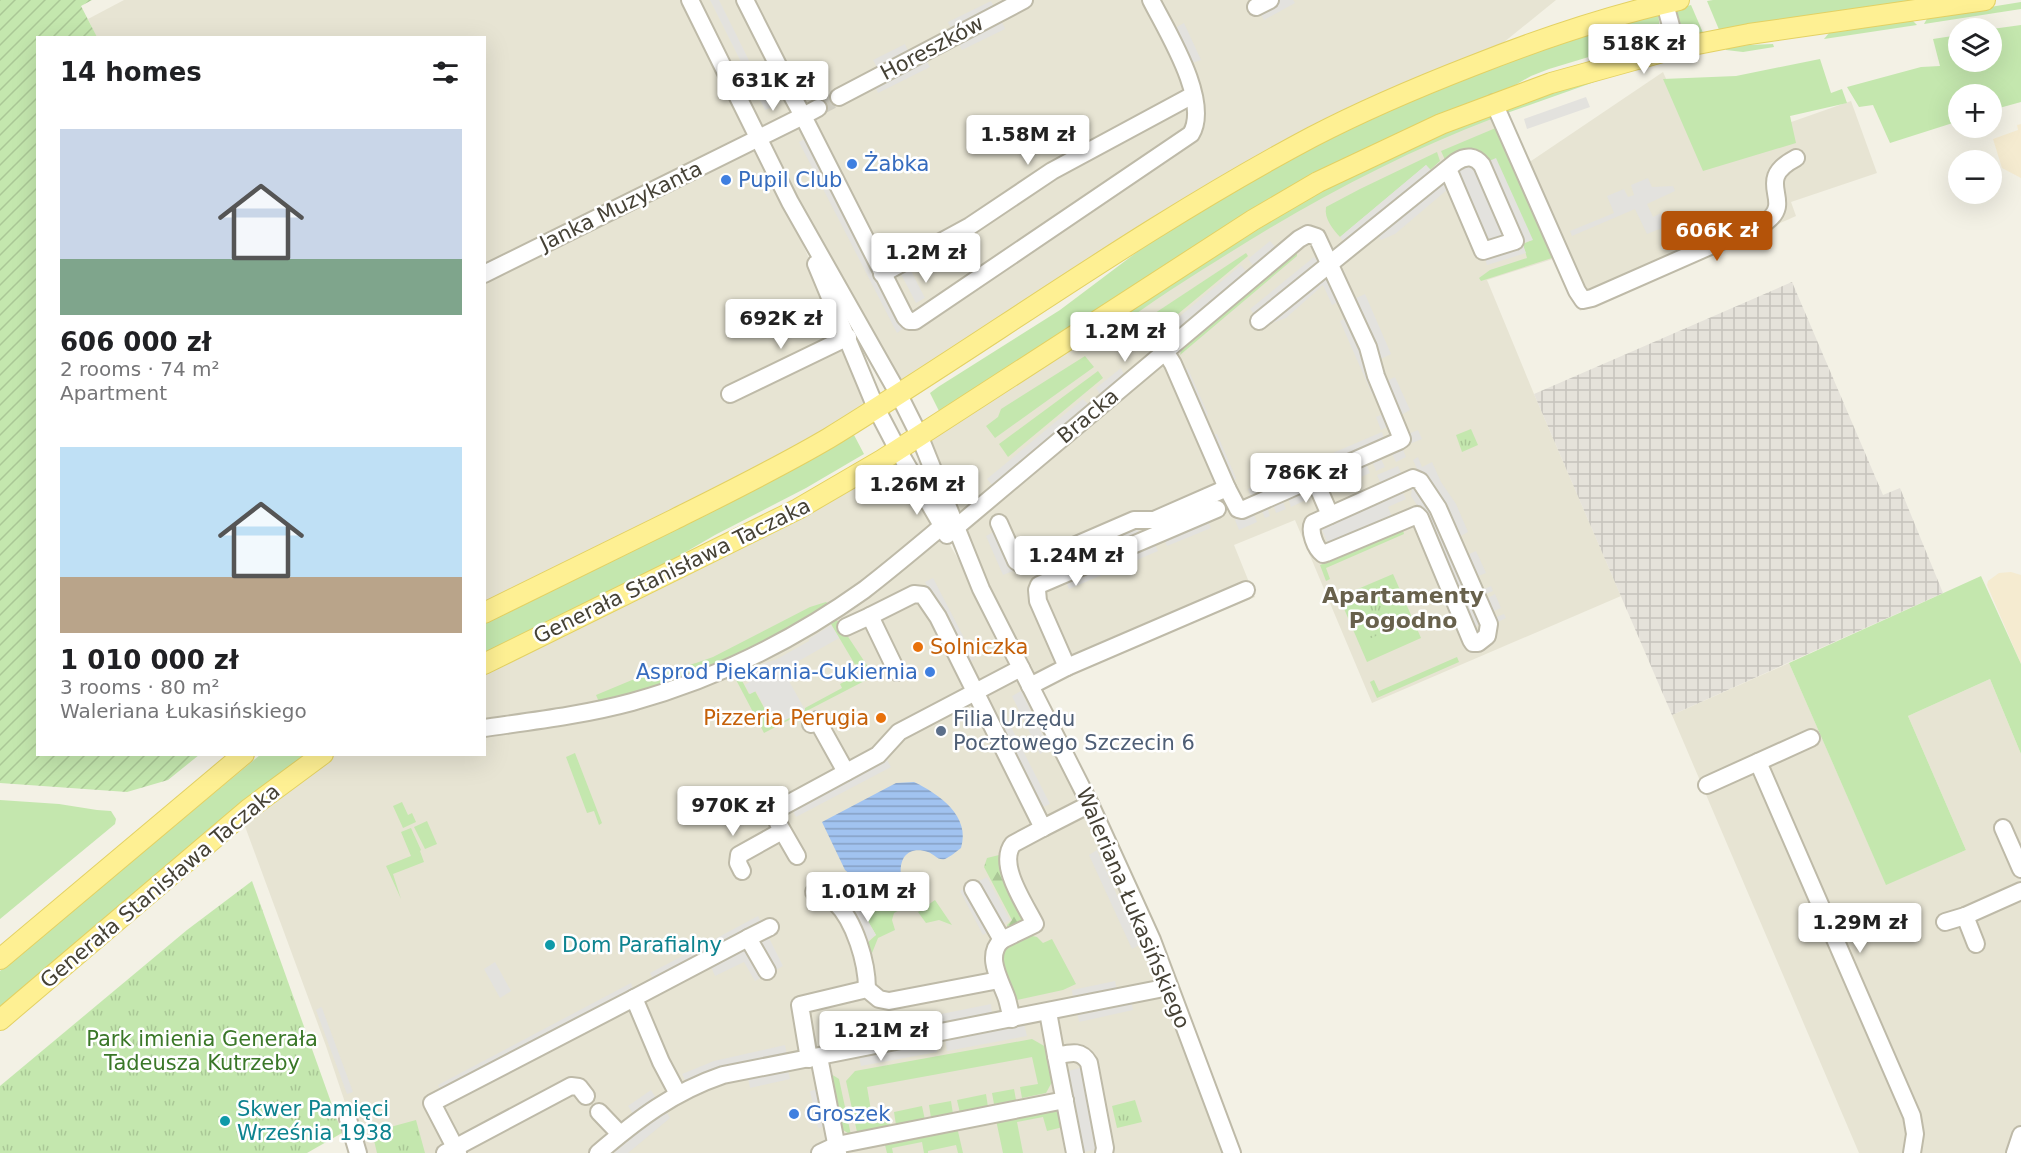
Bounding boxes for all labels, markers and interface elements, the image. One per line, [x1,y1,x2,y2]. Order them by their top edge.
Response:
street label: Horeszków [876,11,988,85]
map controls [1948,18,2002,204]
button: layers [1948,18,2002,72]
pin: 518K zł [1589,24,1699,75]
text: 518K zł [1602,31,1686,55]
icon: filters [429,56,462,89]
text: 14 homes [60,57,202,87]
pin: 631K zł [718,61,828,112]
text: 631K zł [731,68,815,92]
button: + [1948,84,2002,138]
pin: 1.58M zł [966,115,1090,166]
text: 1.58M zł [980,122,1076,146]
button: − [1948,150,2002,204]
place label: Żabka [864,151,929,176]
street label: Janka Muzykanta [534,156,706,257]
marker: Żabka [845,157,859,171]
icon: home [207,168,315,276]
place label: Pupil Club [738,168,842,192]
marker: Pupil Club [719,173,733,187]
pin: 606K zł [1662,211,1772,262]
text: 606K zł [1675,218,1759,242]
pin: 1.2M zł [871,233,981,284]
text: 1.2M zł [885,240,967,264]
pin: 692K zł [726,299,836,350]
text: 692K zł [739,306,823,330]
pin: 1.2M zł [1070,312,1180,363]
text: 1.2M zł [1084,319,1166,343]
text: 606 000 zł [60,327,211,357]
text: 2 rooms · 74 m² [60,357,220,381]
text: Apartment [60,381,167,405]
street label: Bracka [1053,384,1123,448]
pin: 786K zł [1251,453,1361,504]
text: 786K zł [1264,460,1348,484]
pin: 1.26M zł [855,465,979,516]
text: 1.26M zł [869,472,965,496]
icon: home [207,486,315,594]
street label: Generała Stanisława Taczaka [530,493,814,649]
pin: 1.24M zł [1014,536,1138,587]
text: 1.24M zł [1028,543,1124,567]
district label: Apartamenty Pogodno [1322,583,1484,633]
place label: Solniczka [930,635,1028,659]
marker: Solniczka [911,640,925,654]
text: 1 010 000 zł [60,645,239,675]
place label: Asprod Piekarnia-Cukiernia [636,660,918,684]
marker: Asprod Piekarnia-Cukiernia [923,665,937,679]
text: 3 rooms · 80 m² [60,675,220,699]
text: Waleriana Łukasińskiego [60,699,307,723]
place label: Pizzeria Perugia [703,706,869,730]
place label: Filia Urzędu Pocztowego Szczecin 6 [953,707,1195,755]
marker: Pizzeria Perugia [874,711,888,725]
marker: Filia Urzędu Pocztowego Szczecin 6 [934,724,948,738]
street label: Generała Stanisława Taczaka [36,779,284,993]
street label: Waleriana Łukasińskiego [1071,784,1195,1032]
pin: 970K zł [678,786,788,837]
text: 970K zł [691,793,775,817]
pin: 1.01M zł [806,872,930,923]
text: 1.01M zł [820,879,916,903]
pin: 1.29M zł [1798,903,1922,954]
text: 1.29M zł [1812,910,1908,934]
place label: Dom Parafialny [562,933,722,957]
marker: Dom Parafialny [543,938,557,952]
pin: 1.21M zł [819,1011,943,1062]
text: 1.21M zł [833,1018,929,1042]
park label: Park imienia Generała Tadeusza Kutrzeby [86,1027,318,1075]
place label: Skwer Pamięci Września 1938 [237,1097,392,1145]
place label: Groszek [806,1102,891,1126]
marker: Groszek [787,1107,801,1121]
marker: Skwer Pamięci Września 1938 [218,1114,232,1128]

